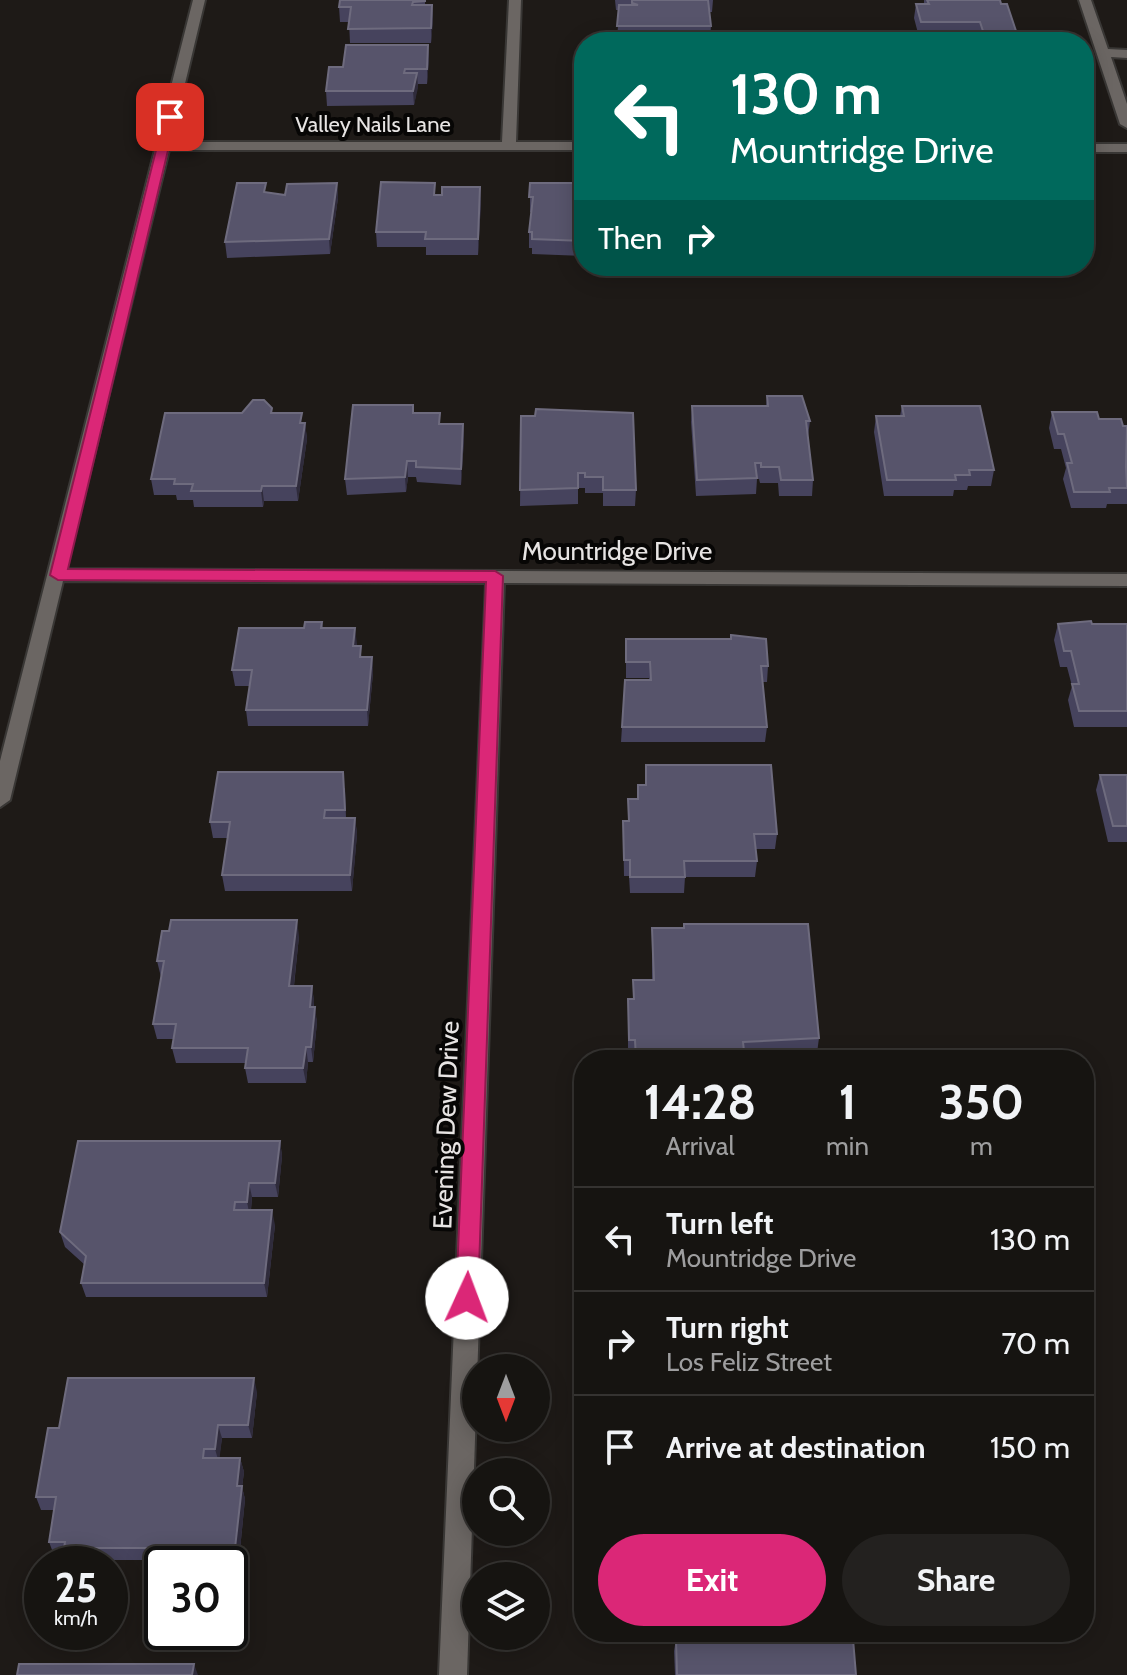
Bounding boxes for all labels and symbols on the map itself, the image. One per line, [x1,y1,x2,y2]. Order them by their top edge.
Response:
pin [136,83,204,151]
street label: Valley Nails Lane [295,111,451,138]
street label: Mountridge Drive [522,535,712,567]
street label: Evening Dew Drive [426,1020,466,1230]
position arrow [425,1256,509,1340]
north arrow [462,1354,550,1442]
speed limit sign: 30 [144,1546,248,1650]

